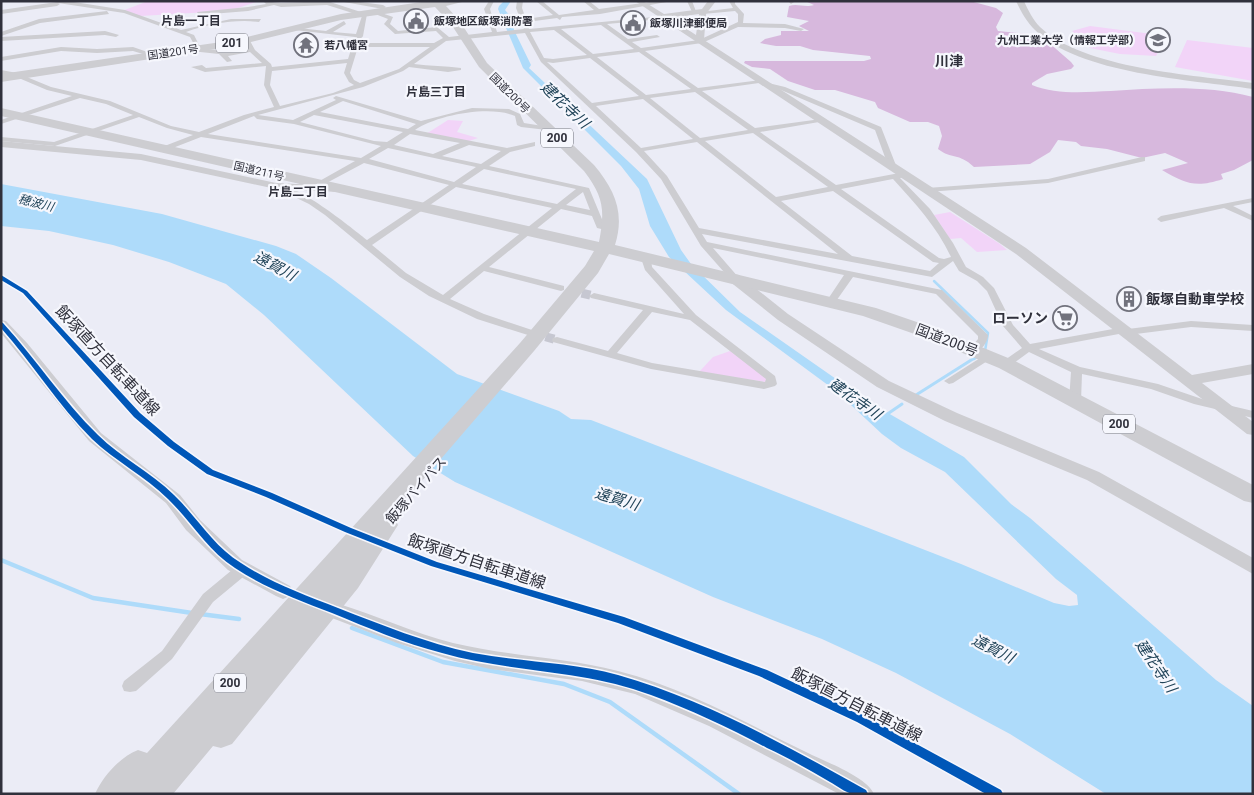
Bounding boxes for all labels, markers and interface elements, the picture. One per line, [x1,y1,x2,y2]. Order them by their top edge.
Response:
public building icon: 飯塚地区飯塚消防署 [403,8,429,34]
public building icon: 飯塚川津郵便局 [620,10,646,36]
district label: 片島一丁目 [161,14,221,28]
place label: 飯塚地区飯塚消防署 [433,15,533,28]
place label: 飯塚川津郵便局 [649,17,727,30]
school or university icon: 九州工業大学（情報工学部） [1145,27,1171,53]
temple icon: 若八幡宮 [293,32,319,58]
road number: 201 [216,34,248,52]
place label: 九州工業大学（情報工学部） [997,34,1140,47]
place label: 若八幡宮 [324,39,368,52]
street label: 国道201号 [147,42,199,63]
district label: 川津 [935,53,963,69]
street label: 国道200号 [487,71,532,116]
water label: 建花寺川 [537,78,595,133]
district label: 片島三丁目 [406,85,466,99]
road number: 200 [541,128,573,148]
street label: 国道211号 [232,159,285,184]
district label: 片島二丁目 [268,185,328,199]
water label: 穂波川 [17,192,57,215]
water label: 遠賀川 [251,247,301,285]
building icon: 飯塚自動車学校 [1116,286,1142,312]
place label: 飯塚自動車学校 [1146,291,1244,307]
street label: 飯塚直方自転車道線 [52,301,164,419]
supermarket icon: ローソン [1052,305,1078,331]
place label: ローソン [992,310,1048,326]
street label: 国道200号 [914,321,980,359]
water label: 建花寺川 [825,374,886,425]
road number: 200 [1103,414,1135,434]
street label: 飯塚バイパス [382,453,450,527]
water label: 遠賀川 [593,484,643,515]
street label: 飯塚直方自転車道線 [405,530,548,593]
water label: 遠賀川 [969,631,1019,668]
water label: 建花寺川 [1132,636,1181,698]
street label: 飯塚直方自転車道線 [788,663,925,746]
road number: 200 [214,674,246,692]

